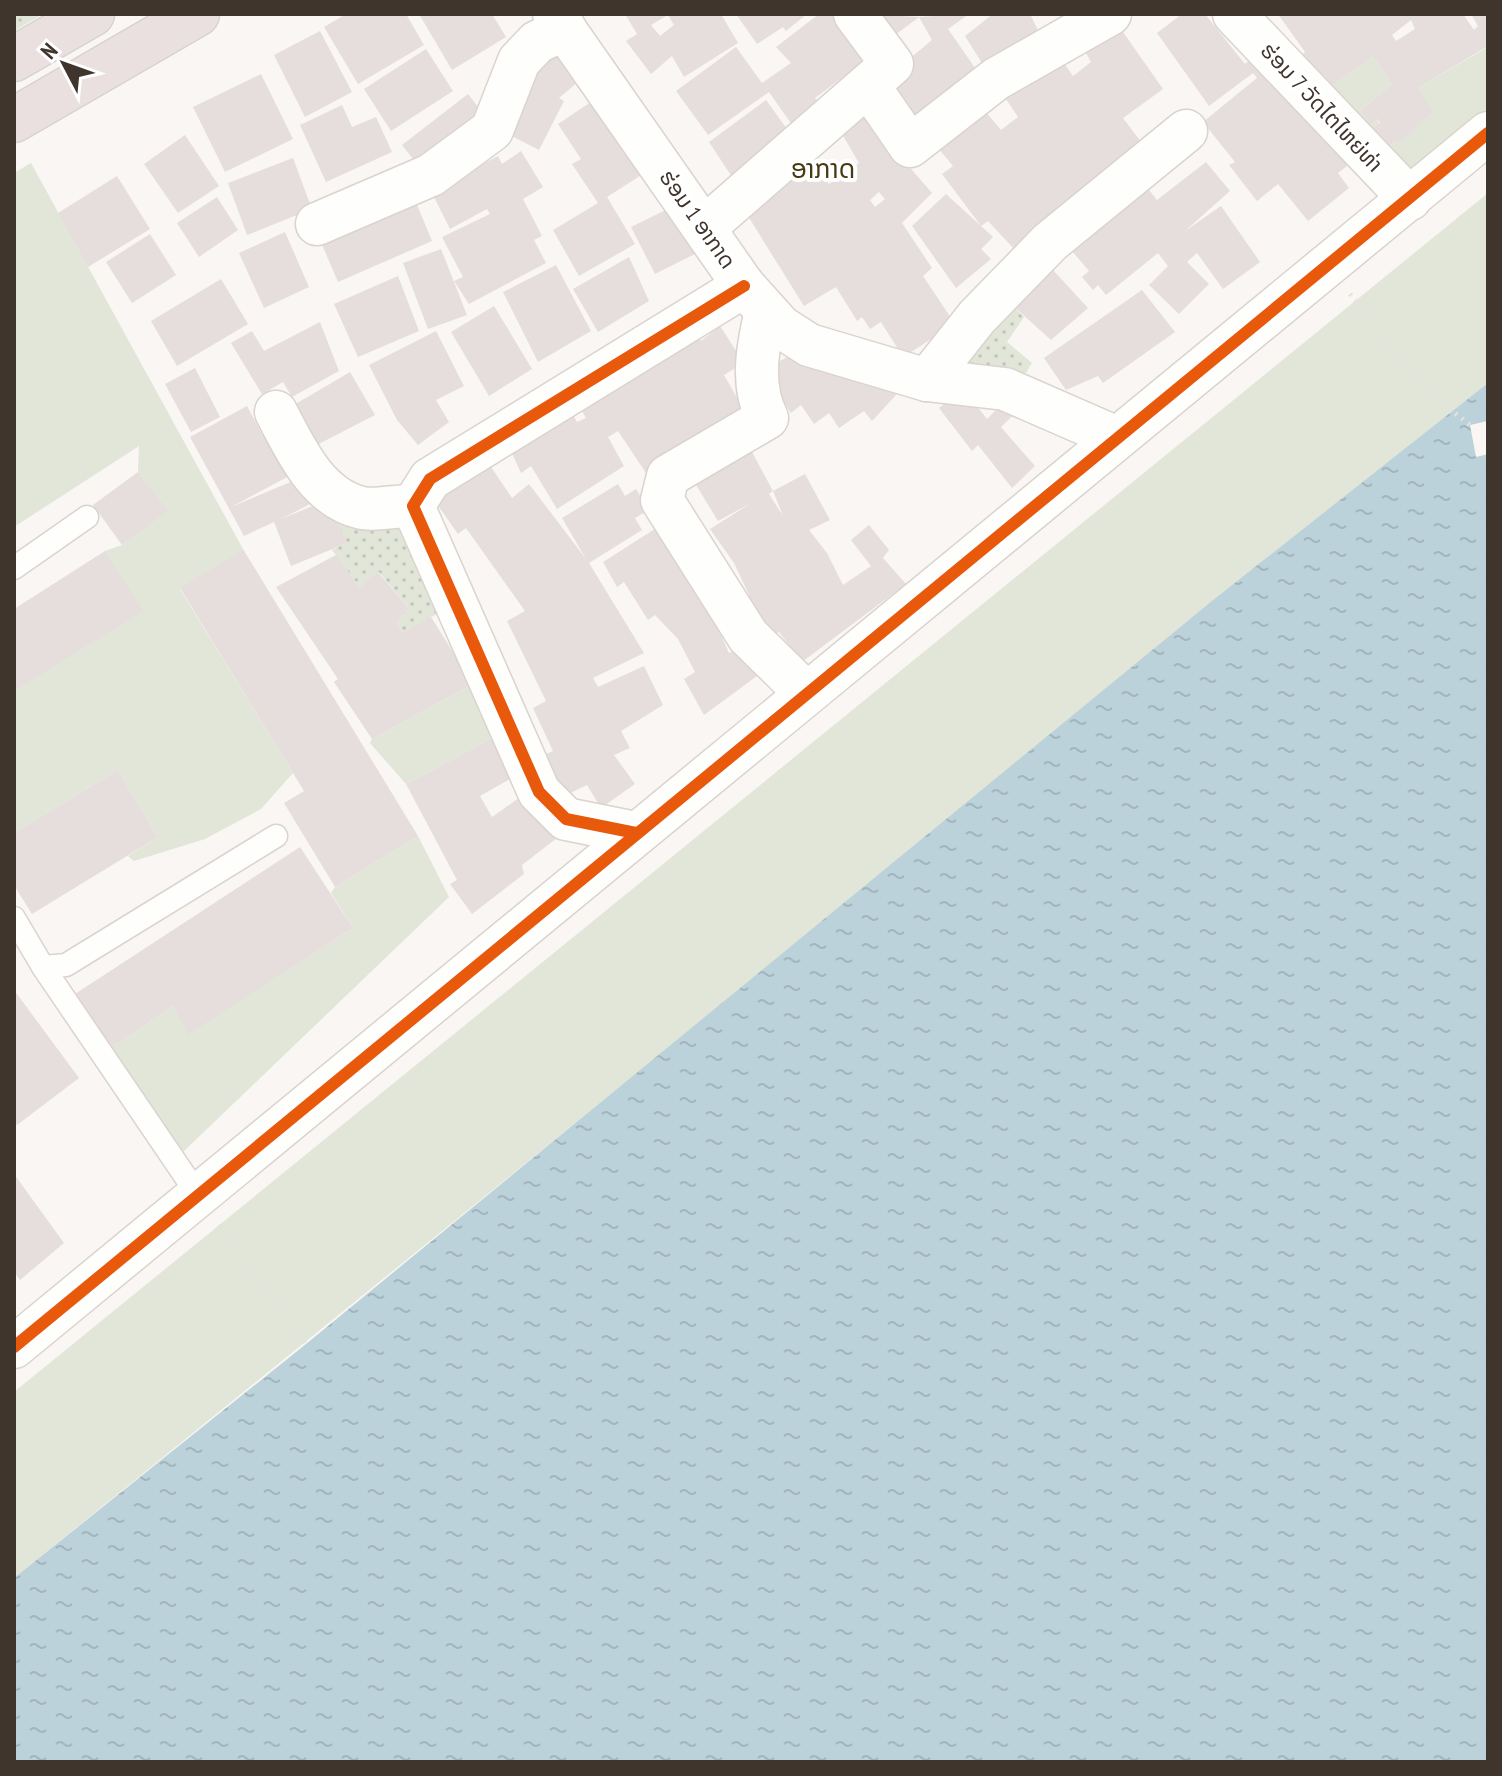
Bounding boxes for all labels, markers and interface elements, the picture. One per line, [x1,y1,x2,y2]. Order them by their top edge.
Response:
north arrow [24,24,104,104]
street label: ຮ່ອມ 7 ວັດໄຕໄຫຍ່ທ່າ [1255,36,1389,178]
text: N [34,37,63,65]
district label: ອາກາດ [791,152,855,185]
street label: ຮ່ອມ 1 ອາກາດ [654,164,742,274]

